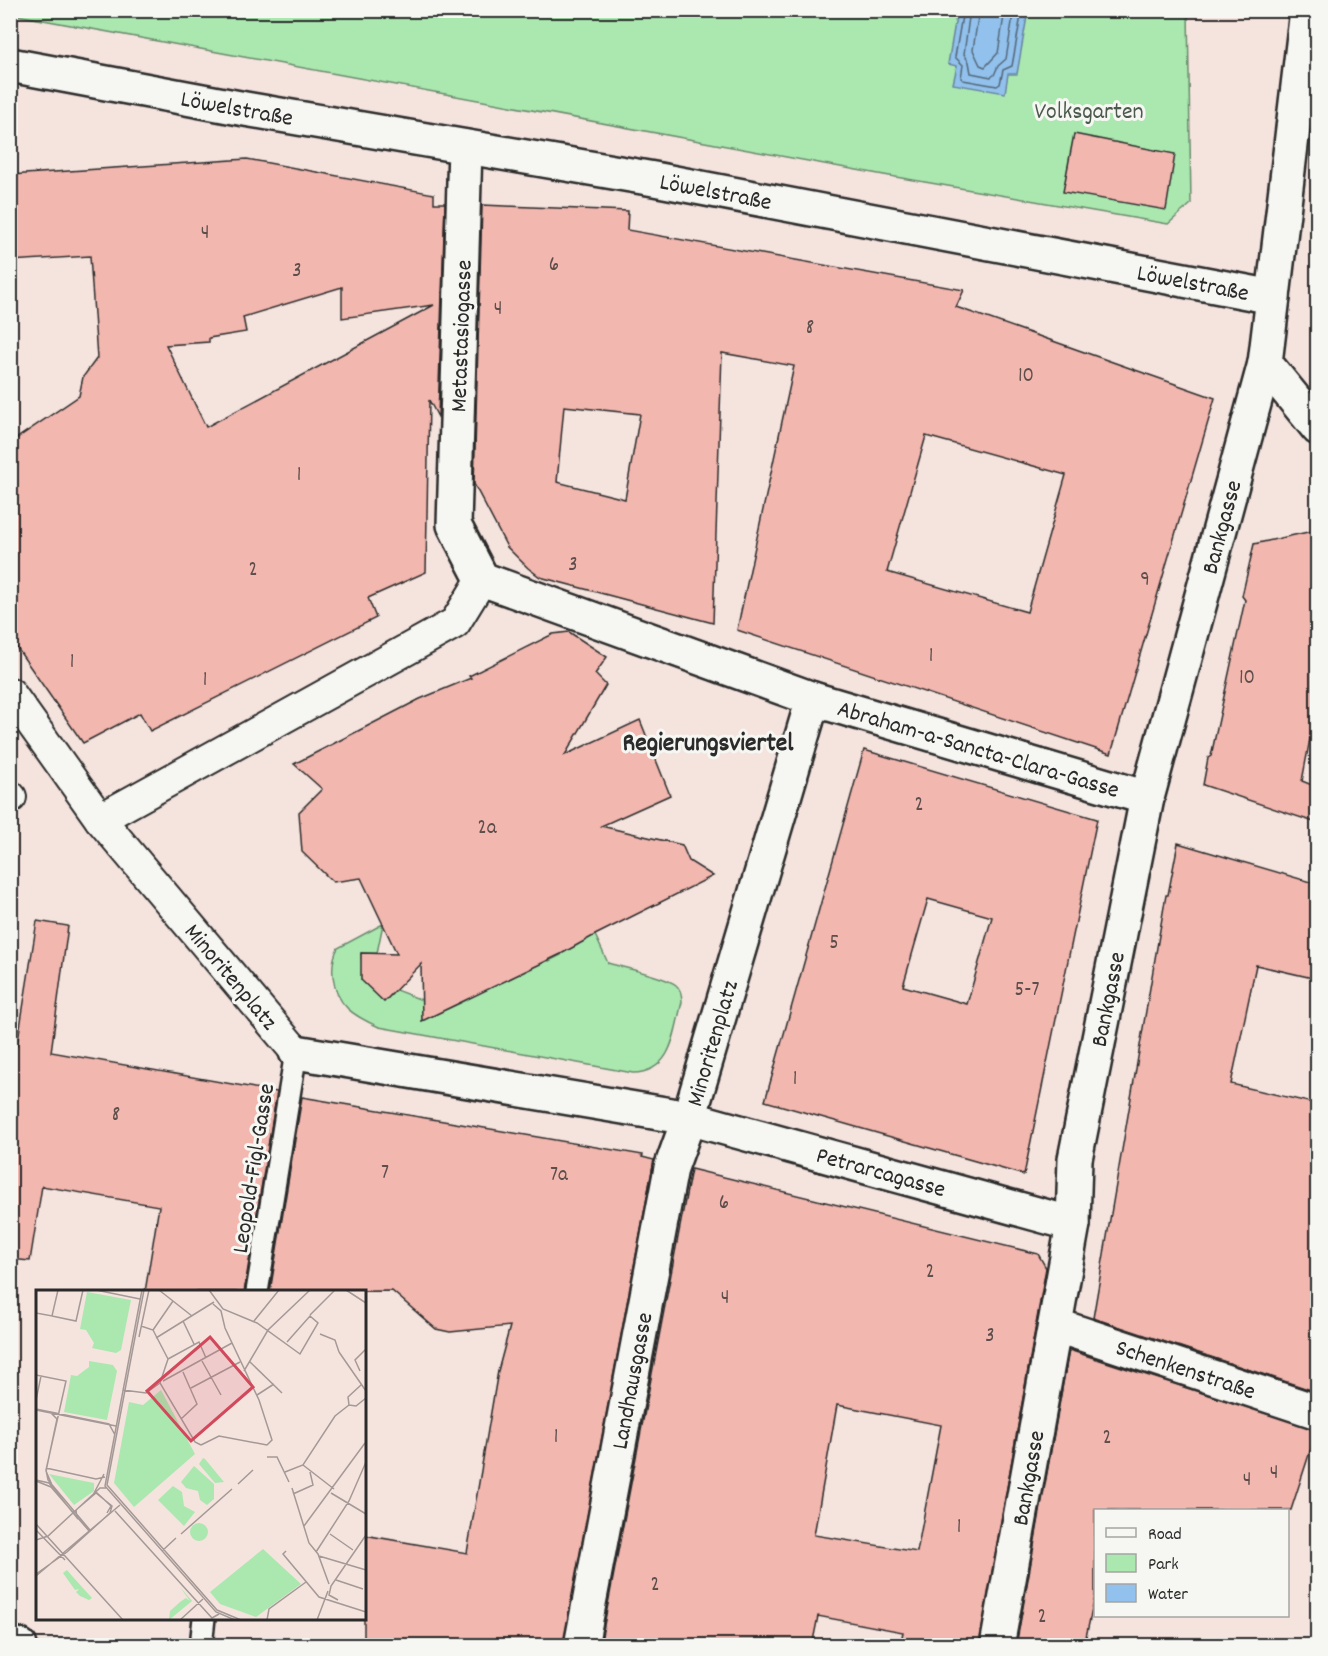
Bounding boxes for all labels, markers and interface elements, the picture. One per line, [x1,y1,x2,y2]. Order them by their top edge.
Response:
street label: Löwelstraße [178,83,295,137]
park label: Volksgarten [1034,96,1144,130]
street label: Löwelstraße [656,166,774,221]
house number: 4 [201,219,209,249]
house number: 6 [549,251,559,281]
house number: 3 [292,257,302,287]
street label: Löwelstraße [1134,257,1252,312]
street label: Metastasiogasse [443,259,483,413]
house number: 4 [494,295,502,325]
house number: 8 [806,314,814,344]
house number: 10 [1018,362,1034,392]
house number: 1 [297,461,301,491]
street label: Bankgasse [1194,477,1252,578]
house number: 3 [568,551,578,581]
house number: 2 [248,556,258,586]
house number: 9 [1140,566,1150,596]
house number: 1 [929,642,933,672]
house number: 1 [70,648,74,678]
house number: 10 [1239,664,1255,694]
house number: 1 [203,666,207,696]
street label: Abraham-a-Sancta-Clara-Gasse [833,693,1123,809]
district label: Regierungsviertel [623,726,794,763]
house number: 2 [914,791,924,821]
house number: 2a [477,814,498,844]
street label: Minoritenplatz [175,917,285,1039]
house number: 5 [829,929,839,959]
street label: Bankgasse [1084,949,1136,1050]
street label: Minoritenplatz [679,976,749,1111]
house number: 5-7 [1015,976,1039,1006]
house number: 1 [793,1065,797,1095]
street label: Leopold-Figl-Gasse [225,1081,285,1256]
house number: 8 [112,1101,120,1131]
street label: Petrarcagasse [812,1140,949,1208]
house number: 7 [381,1159,389,1189]
house number: 7a [550,1161,569,1191]
house number: 6 [719,1189,729,1219]
house number: 2 [925,1258,935,1288]
house number: 4 [721,1284,729,1314]
inset map [36,1290,366,1620]
street label: Landhausgasse [604,1310,663,1453]
house number: 3 [985,1322,995,1352]
street label: Schenkenstraße [1111,1332,1259,1410]
house number: 1 [554,1423,558,1453]
house number: 2 [1102,1424,1112,1454]
street label: Bankgasse [1005,1428,1056,1529]
house number: 4 [1270,1459,1278,1489]
house number: 4 [1243,1466,1251,1496]
legend [1094,1509,1289,1617]
house number: 1 [957,1513,961,1543]
text: Road [1148,1523,1182,1548]
text: Park [1148,1553,1179,1578]
house number: 2 [650,1571,660,1601]
text: Water [1148,1583,1188,1608]
house number: 2 [1037,1603,1047,1633]

